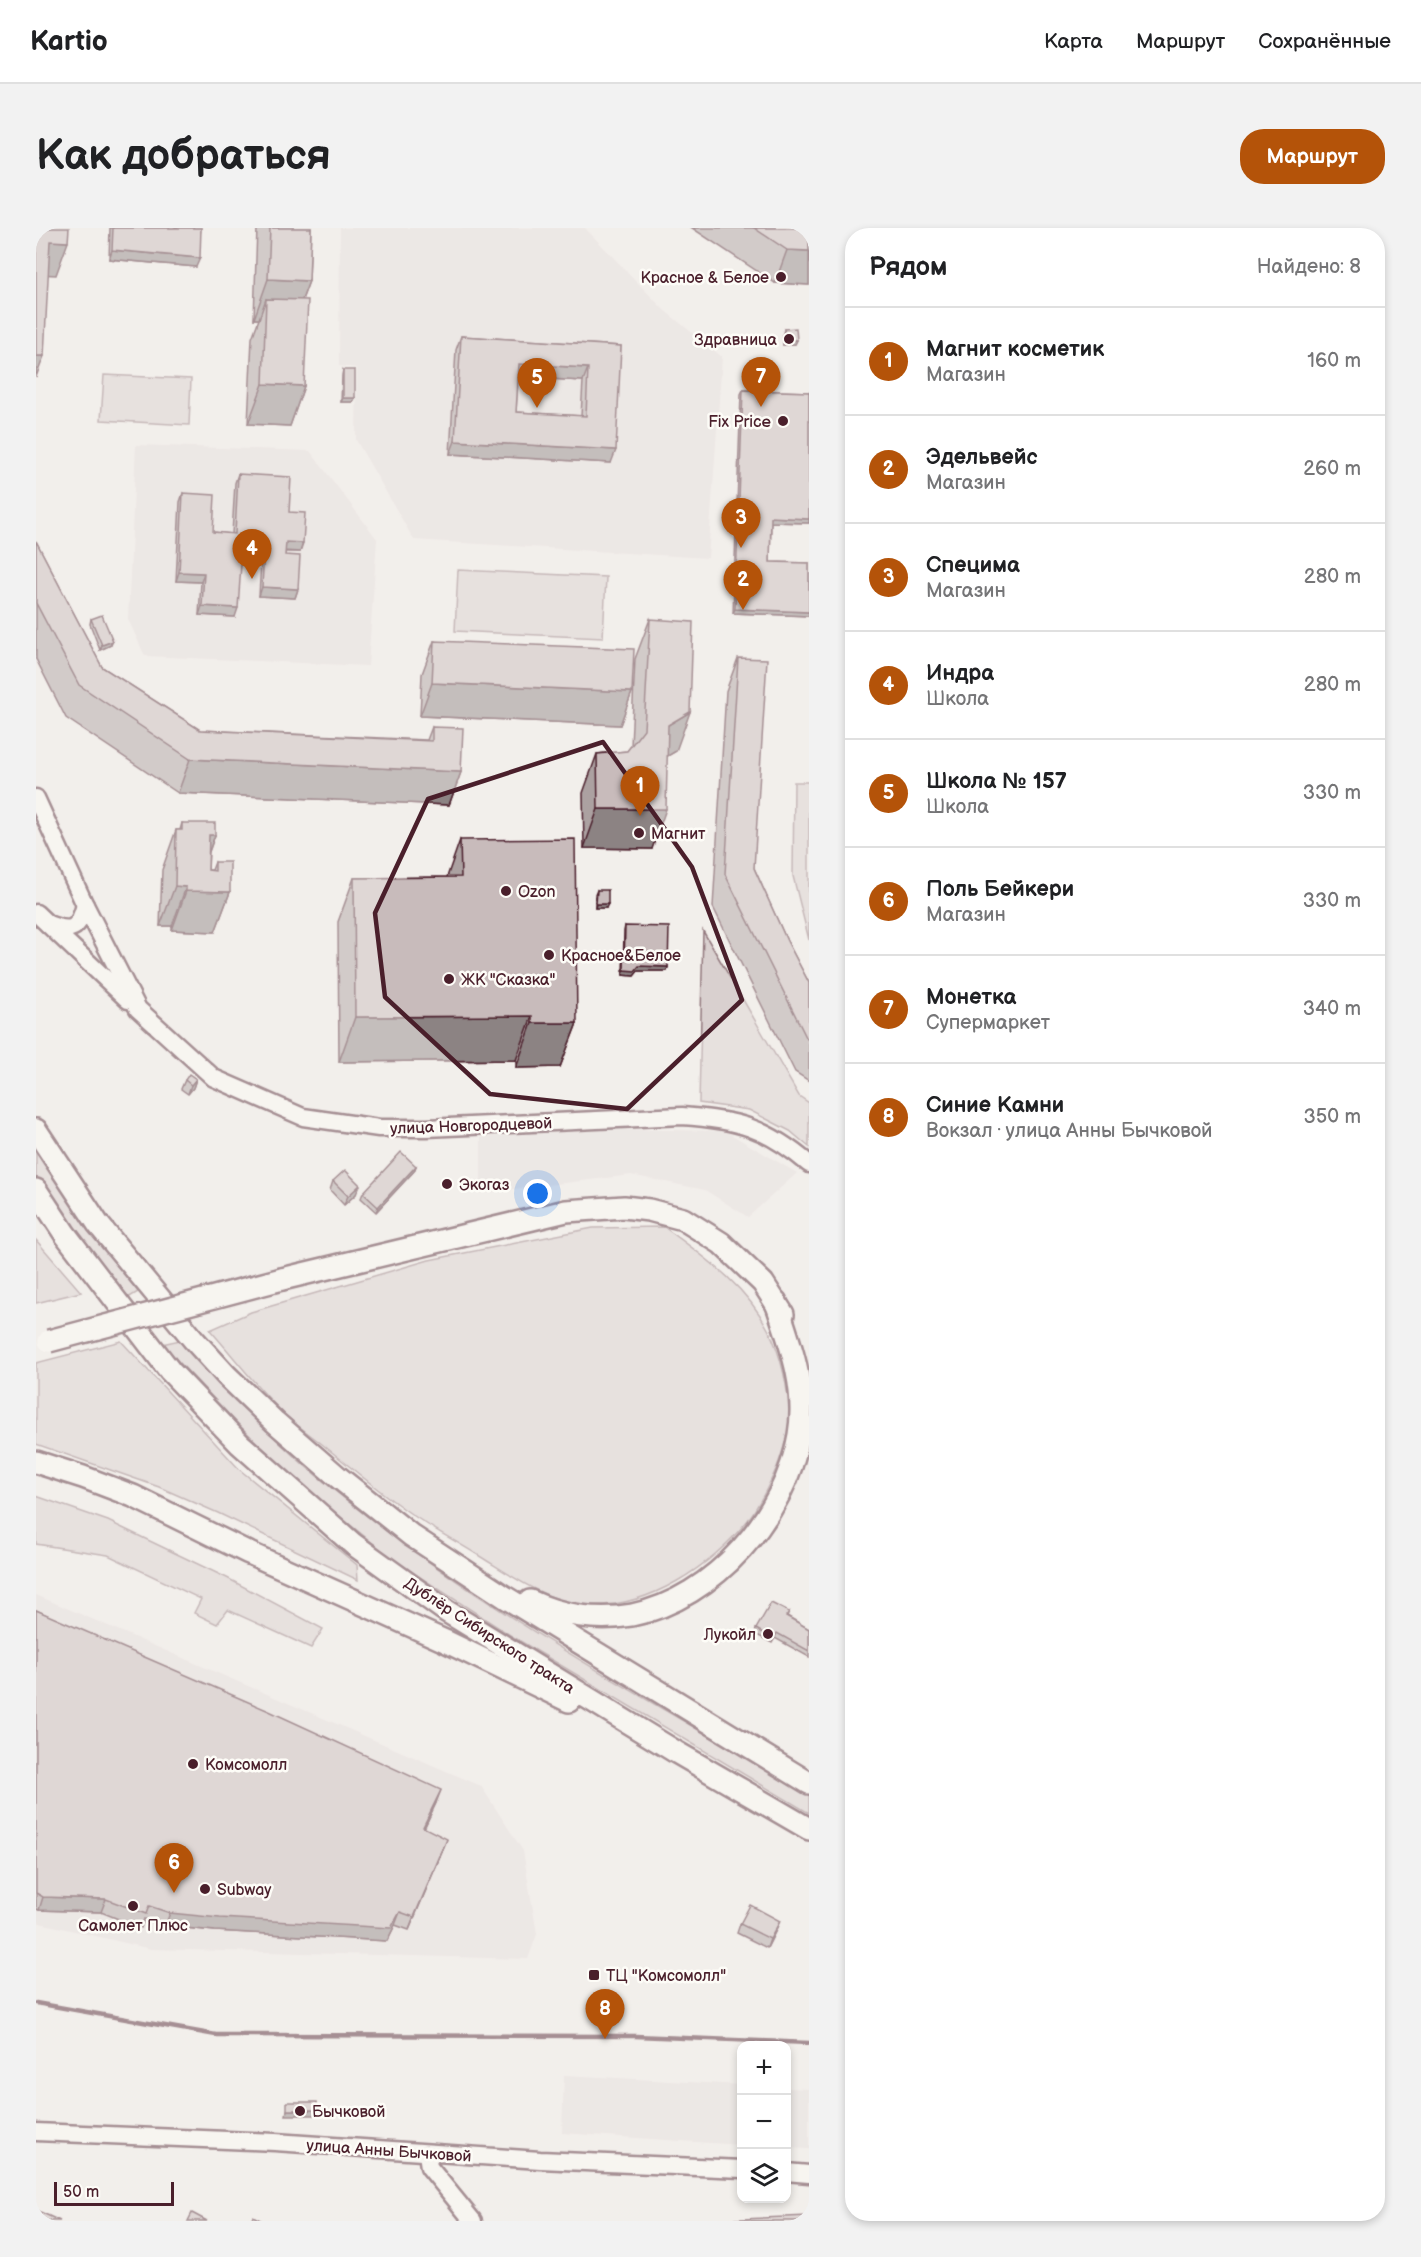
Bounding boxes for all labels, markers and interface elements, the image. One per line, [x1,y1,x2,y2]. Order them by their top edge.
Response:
text: Kartio [30,25,108,58]
text: Карта [1044,29,1103,54]
text: Маршрут [1136,29,1225,54]
text: Сохранённые [1258,29,1391,54]
button: Маршрут [1240,129,1385,184]
text: Как добраться [36,131,331,182]
text: Рядом [869,252,947,283]
text: Найдено: 8 [1257,255,1361,279]
place label: Красное & Белое [640,269,769,288]
marker: Красное & Белое [774,270,788,284]
place label: Здравница [694,331,778,350]
marker: Здравница [782,332,796,346]
text: Магнит косметик [926,336,1104,363]
text: 1 [884,349,893,373]
text: 160 m [1307,349,1361,373]
pin: 5 [518,358,556,408]
pin: 7 [742,358,780,407]
text: Магазин [926,363,1006,387]
place label: Fix Price [708,413,771,432]
marker: Fix Price [776,414,790,428]
text: Эдельвейс [926,444,1038,471]
text: 2 [883,457,894,481]
text: 260 m [1303,457,1361,481]
text: Магазин [926,471,1006,495]
pin: 3 [722,498,760,548]
pin: 4 [232,530,272,579]
text: Специма [926,552,1020,579]
pin: 2 [724,560,762,610]
text: 3 [883,565,894,589]
text: 280 m [1304,565,1361,589]
text: Магазин [926,579,1006,603]
text: Индра [926,660,994,687]
text: 4 [883,673,894,697]
text: 280 m [1304,673,1361,697]
text: Школа [926,687,989,711]
pin: 1 [620,766,660,816]
text: Школа № 157 [926,768,1067,795]
text: 5 [883,781,894,805]
text: 330 m [1303,781,1361,805]
text: Школа [926,795,989,819]
place label: Магнит [651,825,706,844]
marker: Магнит [632,826,646,840]
text: Поль Бейкери [926,876,1074,903]
place label: Ozon [518,883,556,902]
marker: Ozon [499,884,513,898]
text: 6 [882,889,895,913]
text: 330 m [1303,889,1361,913]
text: Магазин [926,903,1006,927]
place label: Красное&Белое [561,947,681,966]
marker: Красное&Белое [542,948,556,962]
place label: ЖК "Сказка" [461,971,556,990]
marker: ЖК "Сказка" [442,972,456,986]
text: Монетка [926,984,1016,1011]
text: 7 [883,997,894,1021]
text: 340 m [1303,997,1361,1021]
text: Супермаркет [926,1011,1050,1035]
text: Синие Камни [926,1092,1064,1119]
text: 8 [882,1105,895,1129]
text: 350 m [1304,1105,1361,1129]
street label: улица Новгородцевой [390,1114,552,1139]
text: Вокзал · улица Анны Бычковой [926,1119,1213,1143]
place label: Экогаз [459,1176,510,1195]
marker: Экогаз [440,1177,454,1191]
your location [523,1179,552,1208]
street label: Дублёр Сибирского тракта [400,1574,578,1699]
place label: Лукойл [703,1626,756,1645]
marker: Лукойл [761,1627,775,1641]
place label: Комсомолл [205,1756,287,1775]
marker: Комсомолл [186,1757,200,1771]
pin: 6 [154,1844,194,1893]
place label: Subway [217,1881,272,1900]
marker: Subway [198,1882,212,1896]
marker: Самолет Плюс [126,1899,140,1913]
place label: Самолет Плюс [78,1917,188,1936]
place label: ТЦ "Комсомолл" [606,1967,726,1986]
marker: ТЦ "Комсомолл" [587,1968,601,1982]
pin: 8 [586,1990,624,2039]
map controls [737,2041,791,2203]
button: + [737,2041,791,2095]
button: − [737,2095,791,2149]
place label: Бычковой [312,2103,385,2122]
marker: Бычковой [293,2104,307,2118]
street label: улица Анны Бычковой [306,2136,472,2167]
button: layers [737,2149,791,2203]
scale bar [54,2179,174,2206]
text: 50 m [63,2183,99,2202]

